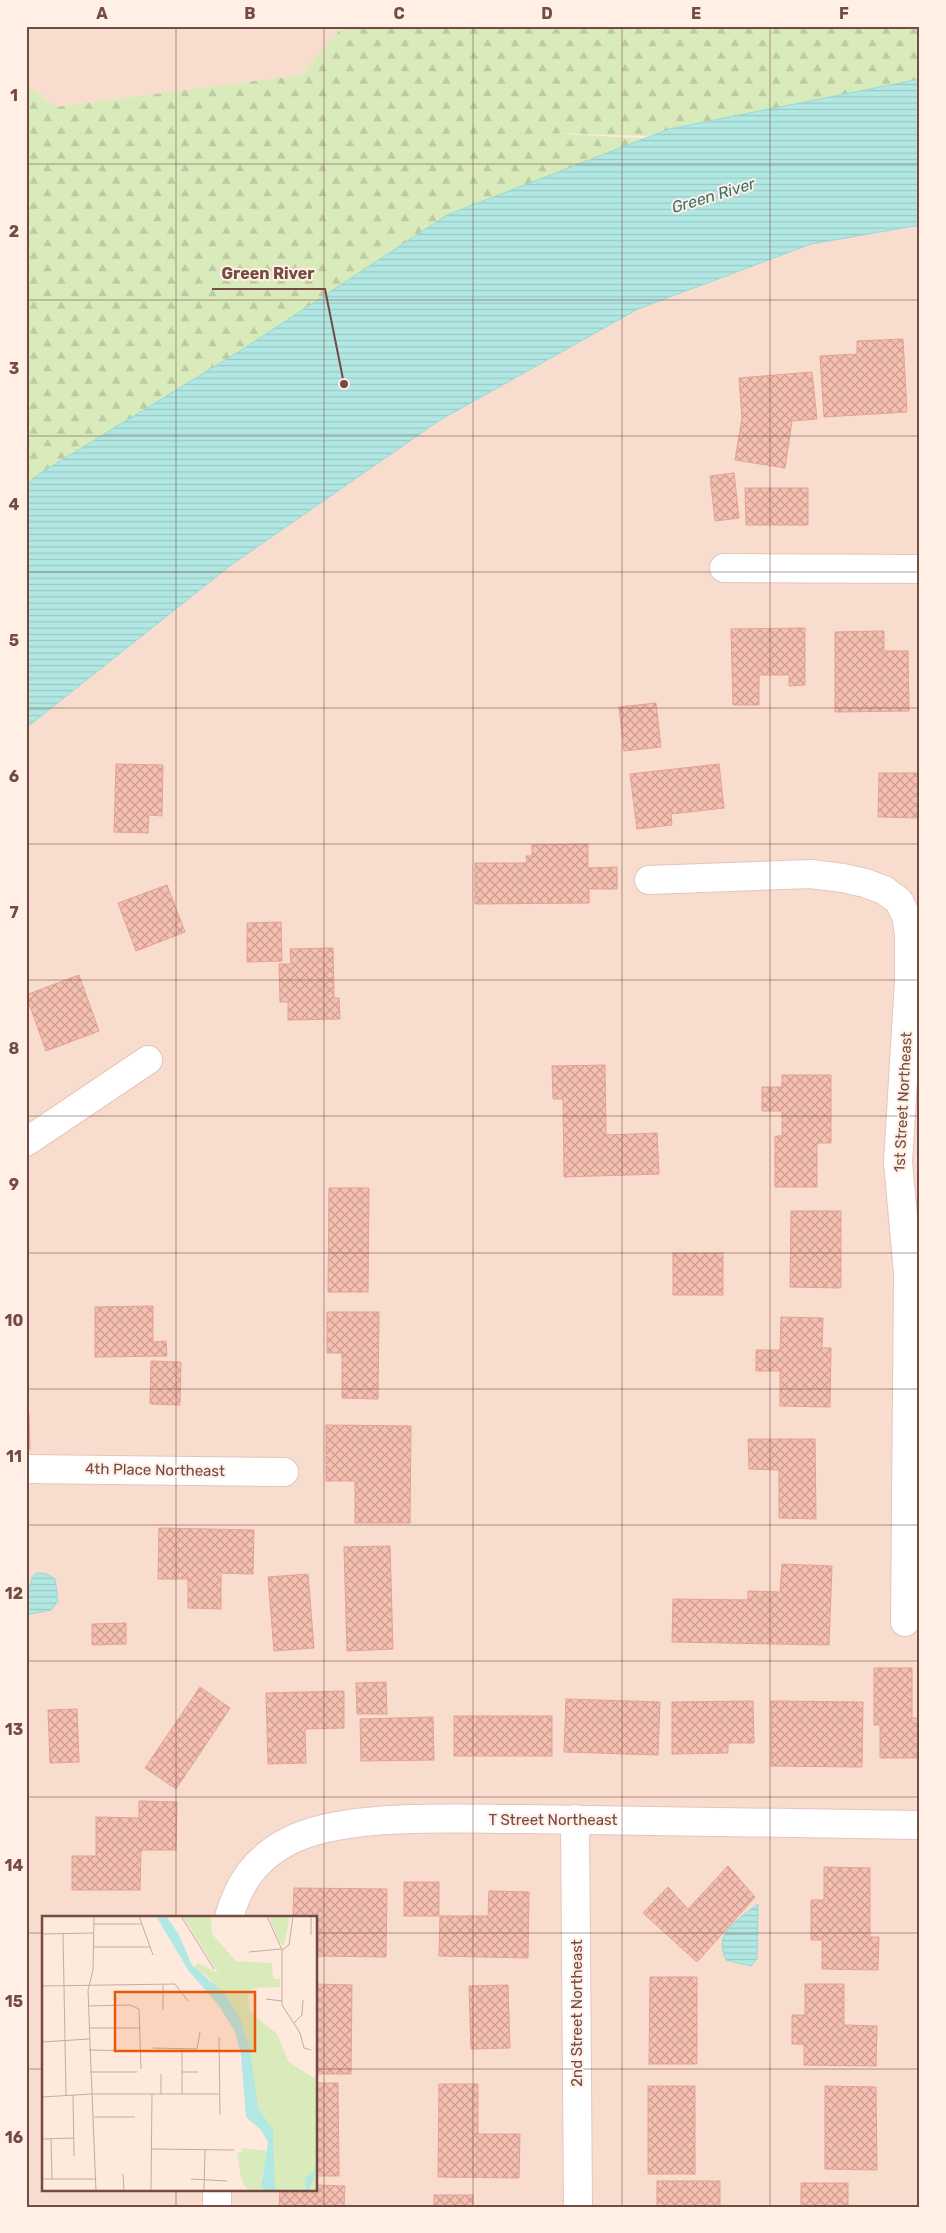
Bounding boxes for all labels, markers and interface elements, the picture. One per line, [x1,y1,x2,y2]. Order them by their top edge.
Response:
text: A [96,4,108,23]
text: B [244,4,256,23]
text: C [393,4,405,23]
text: D [541,4,553,23]
text: E [691,4,701,23]
text: F [839,4,849,23]
text: 1 [10,86,18,105]
water label: Green River [669,174,758,217]
text: 2 [9,222,19,241]
callout: Green River [212,258,325,289]
text: Green River [221,264,315,283]
text: 3 [9,359,19,378]
text: 4 [9,495,20,514]
text: 5 [9,631,19,650]
text: 6 [9,767,19,786]
text: 7 [9,903,19,922]
street label: 1st Street Northeast [890,1031,916,1173]
text: 8 [9,1039,20,1058]
text: 9 [9,1175,19,1194]
text: 10 [5,1311,24,1330]
text: 11 [6,1447,22,1466]
street label: 4th Place Northeast [85,1460,225,1480]
text: 12 [5,1584,23,1603]
text: 13 [5,1720,23,1739]
street label: T Street Northeast [489,1811,618,1829]
text: 14 [5,1856,24,1875]
inset map [42,1916,318,2190]
street label: 2nd Street Northeast [568,1939,586,2087]
text: 15 [5,1992,23,2011]
text: 16 [5,2128,23,2147]

